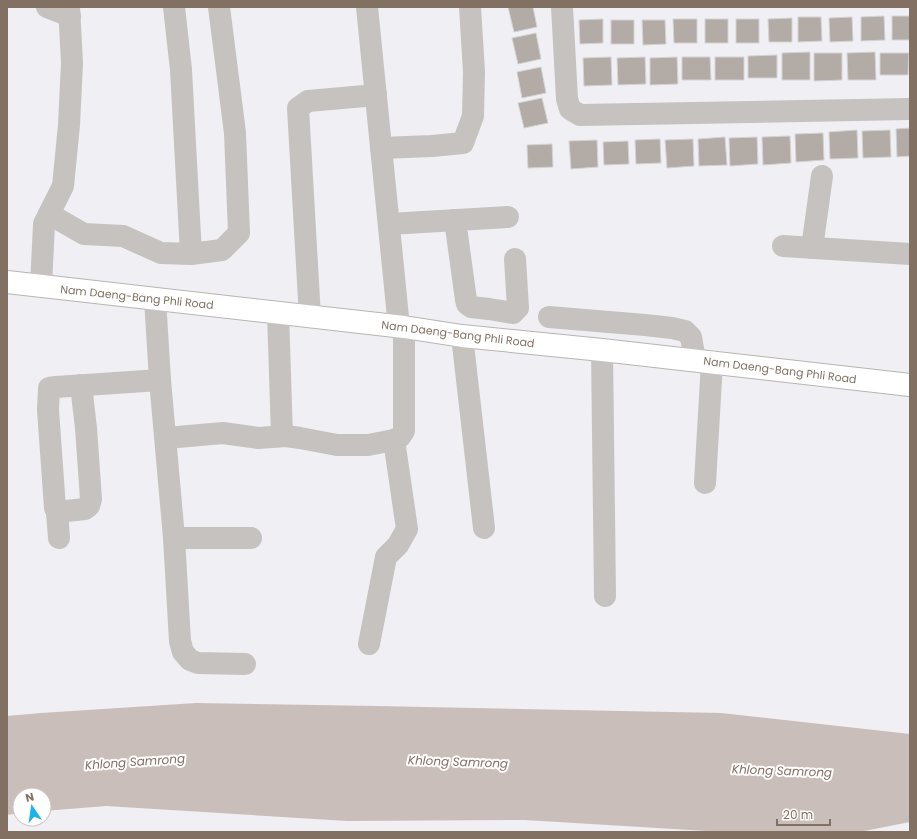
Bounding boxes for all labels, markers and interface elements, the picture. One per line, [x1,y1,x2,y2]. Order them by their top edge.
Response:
street label: Nam Daeng-Bang Phli Road [60,281,214,313]
street label: Nam Daeng-Bang Phli Road [381,317,535,351]
street label: Nam Daeng-Bang Phli Road [703,353,857,387]
water label: Khlong Samrong [84,750,186,773]
water label: Khlong Samrong [408,751,508,772]
water label: Khlong Samrong [732,760,832,781]
north arrow [12,787,52,827]
text: N [24,789,36,806]
scale bar [777,801,830,827]
text: 20 m [783,806,813,823]

